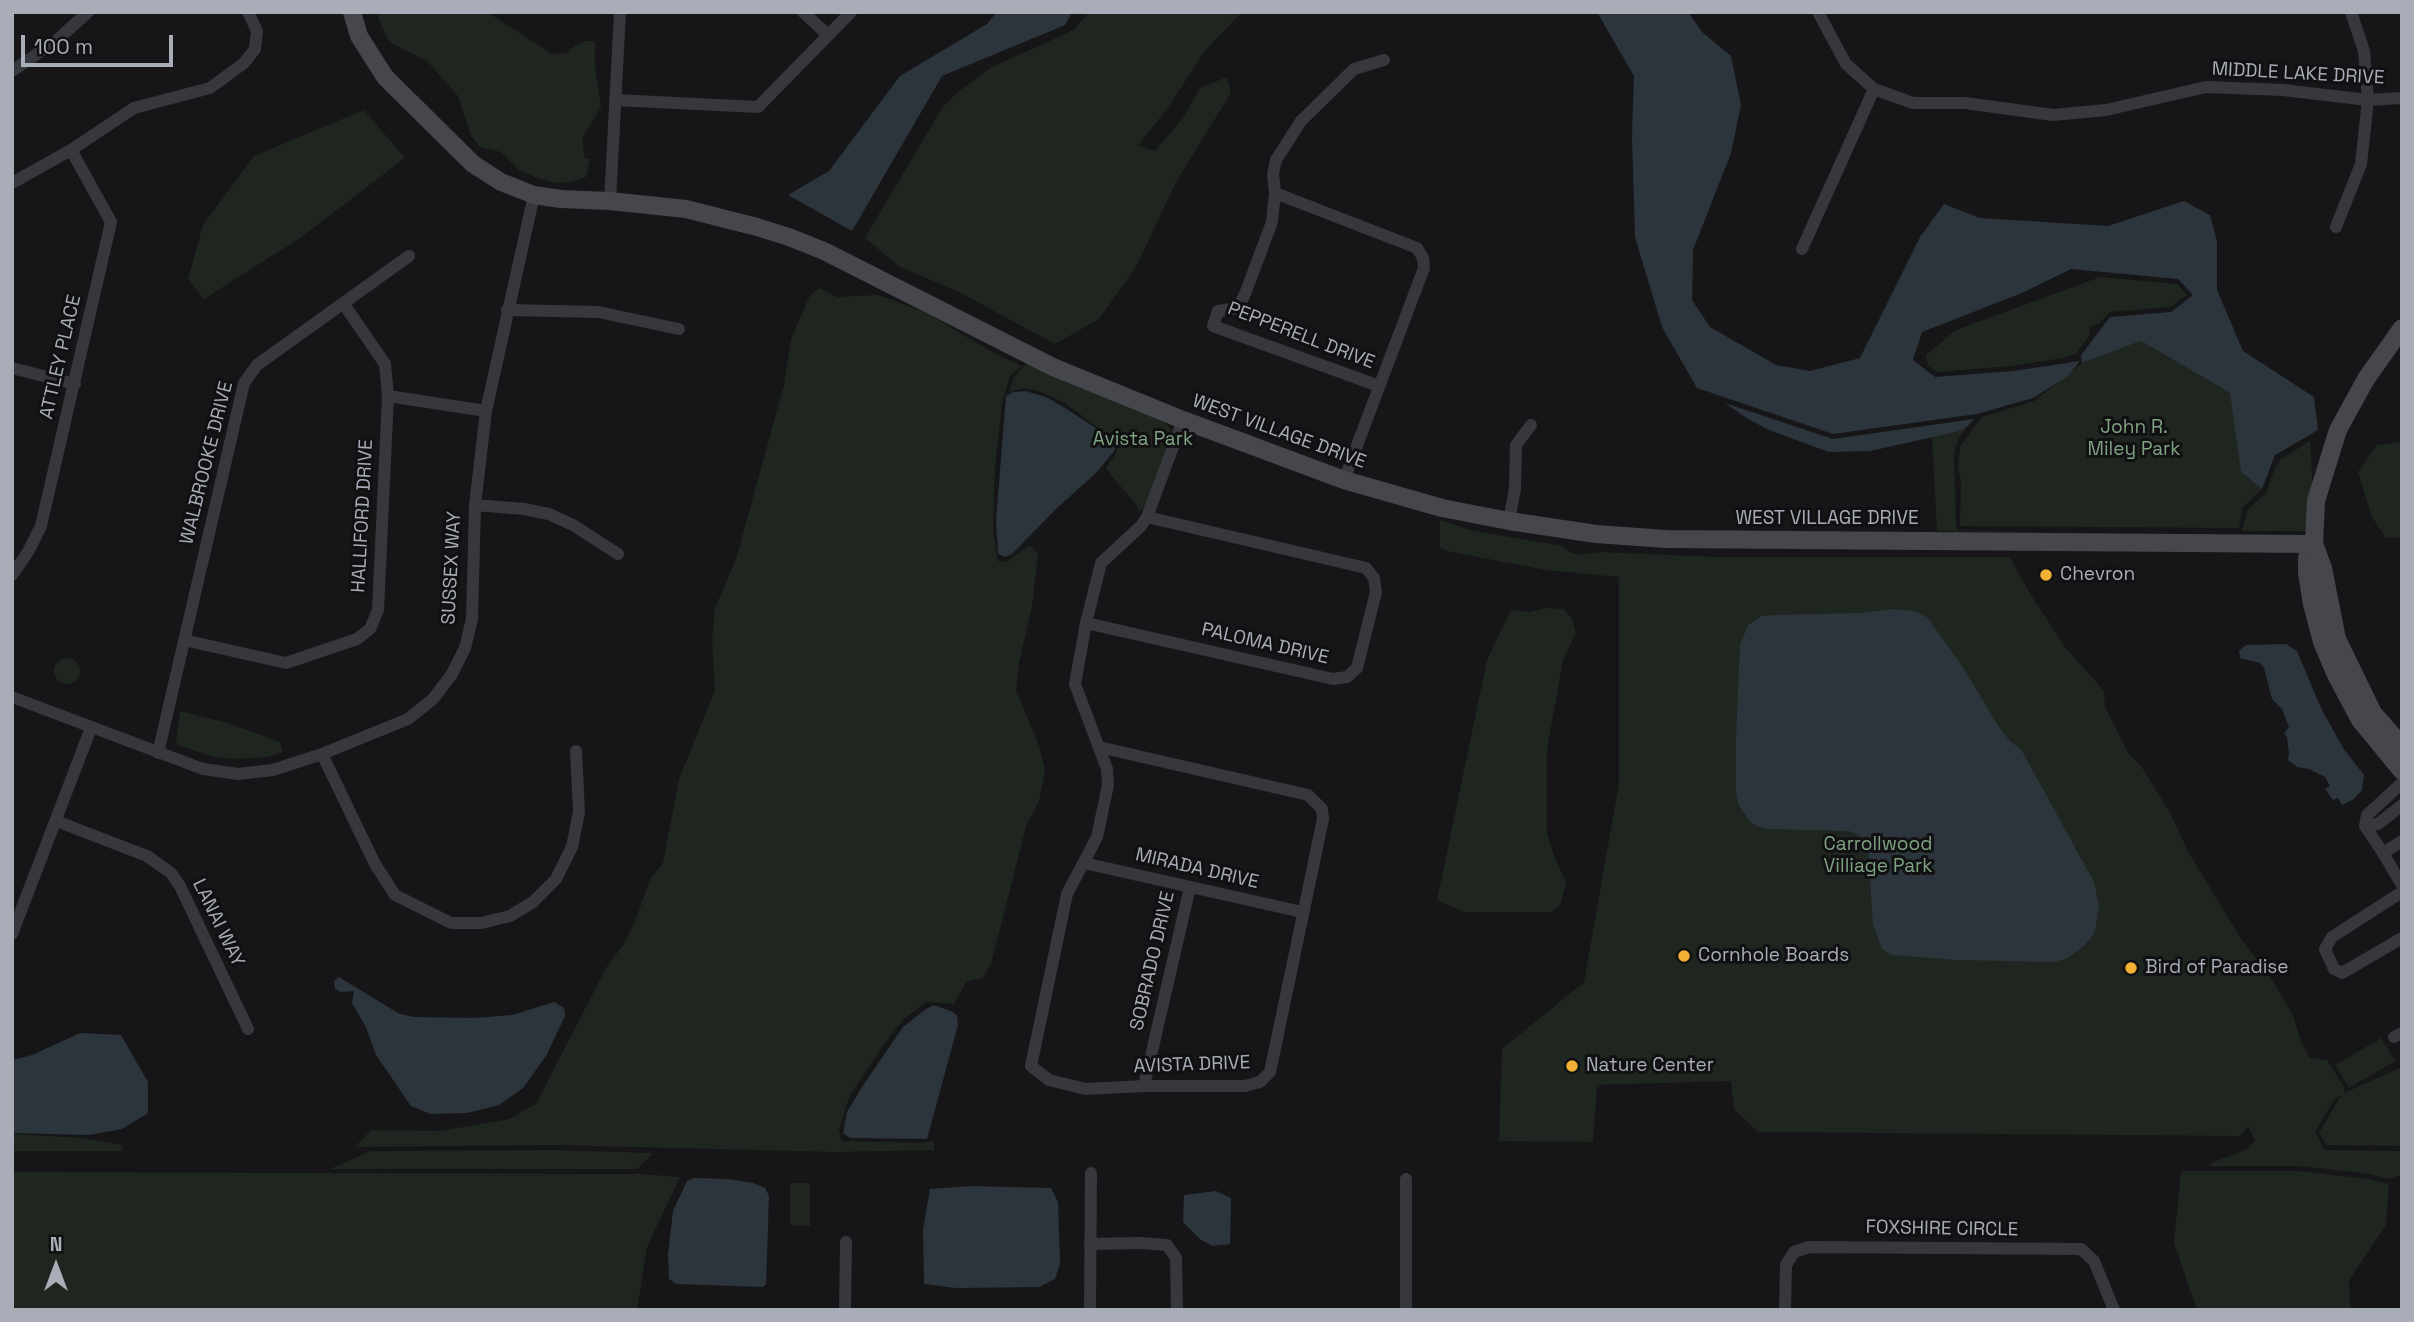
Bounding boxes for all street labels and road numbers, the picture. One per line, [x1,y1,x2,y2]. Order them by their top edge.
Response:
street label: MIDDLE LAKE DRIVE [2211,58,2385,90]
street label: ATTLEY PLACE [36,293,86,421]
street label: PEPPERELL DRIVE [1224,297,1378,375]
street label: WALBROOKE DRIVE [176,379,238,547]
street label: WEST VILLAGE DRIVE [1189,390,1369,474]
street label: HALLIFORD DRIVE [348,439,378,593]
street label: WEST VILLAGE DRIVE [1735,508,1919,530]
street label: SUSSEX WAY [438,511,466,625]
street label: PALOMA DRIVE [1199,618,1331,670]
street label: MIRADA DRIVE [1133,844,1261,894]
street label: LANAI WAY [187,875,249,971]
street label: SOBRADO DRIVE [1126,889,1180,1033]
street label: AVISTA DRIVE [1133,1052,1251,1078]
street label: FOXSHIRE CIRCLE [1865,1216,2019,1242]

